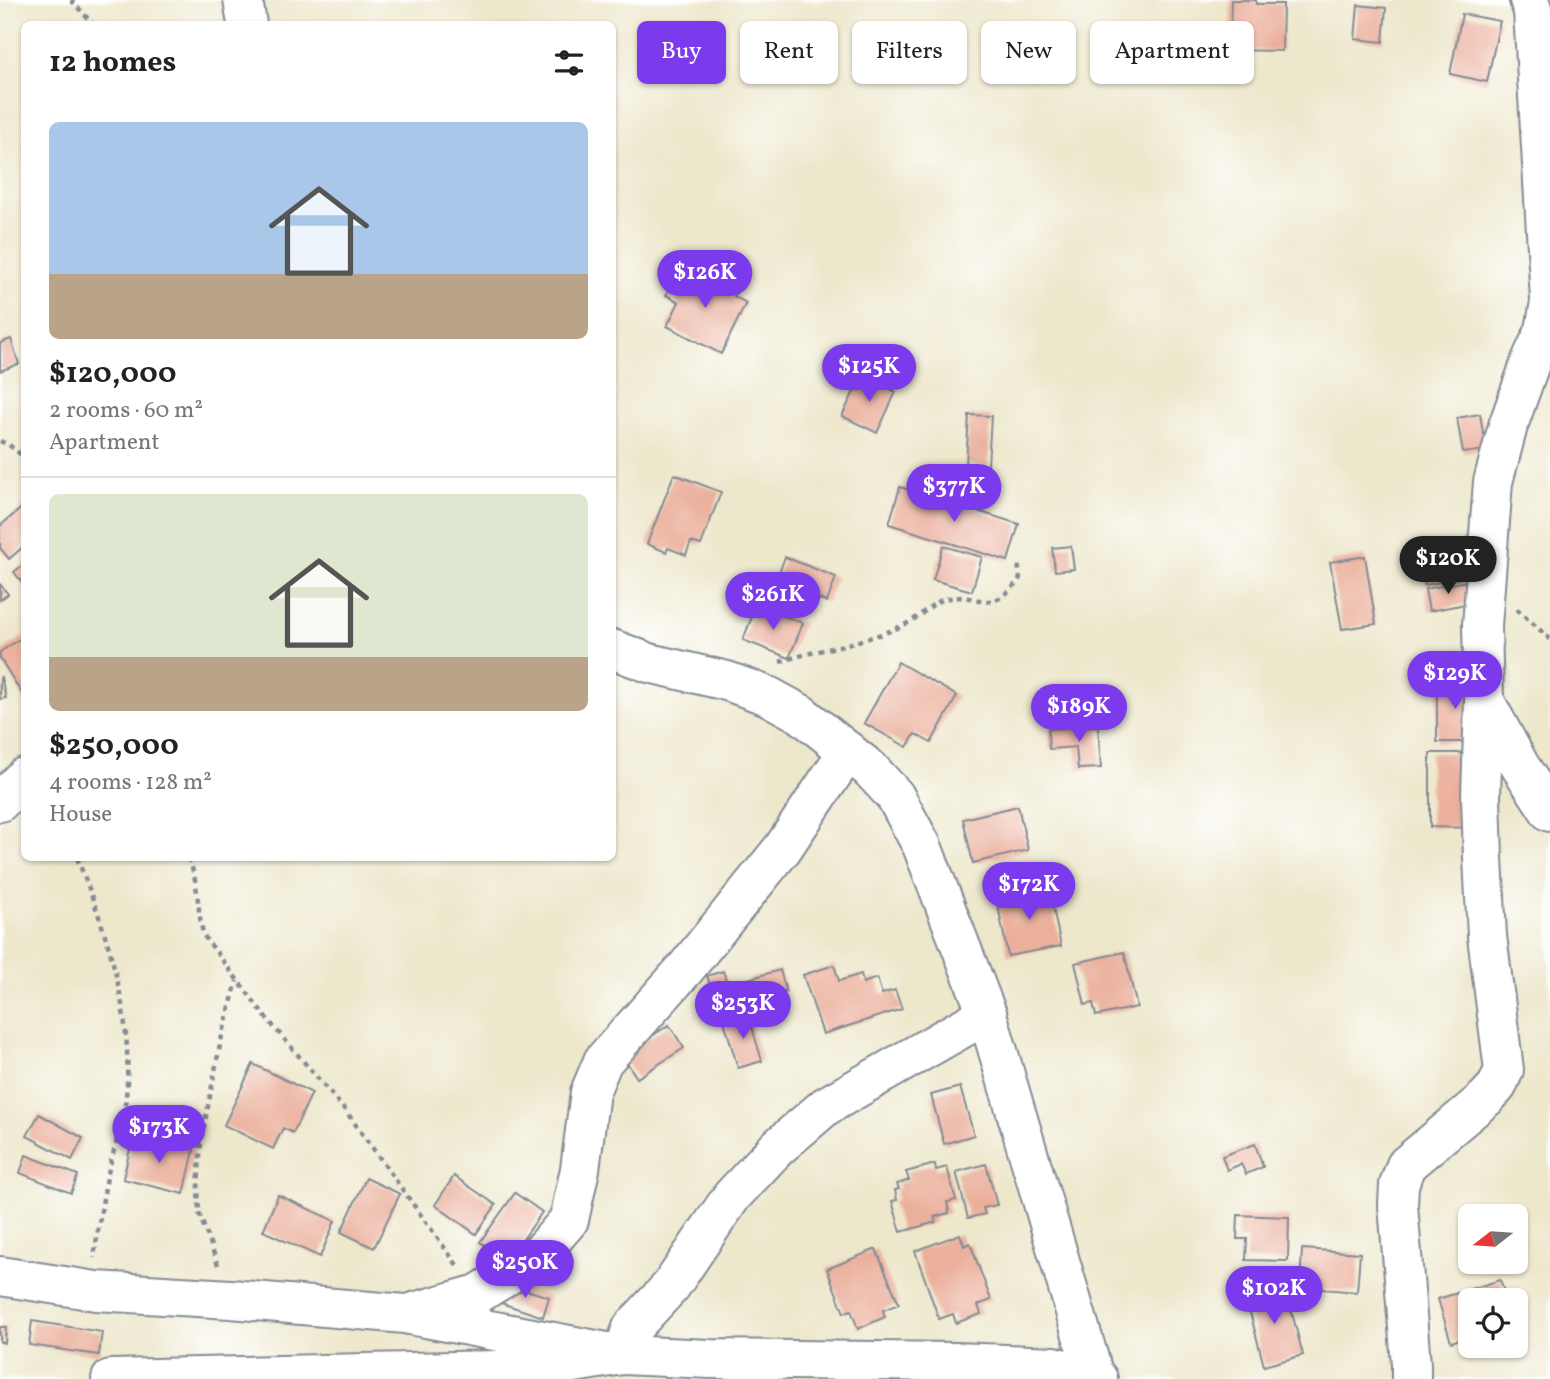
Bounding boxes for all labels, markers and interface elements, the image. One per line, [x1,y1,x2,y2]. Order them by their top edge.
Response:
chip: Buy [637,21,726,84]
chip: Rent [740,21,838,84]
chip: Filters [852,21,967,84]
chip: New [981,21,1076,84]
chip: Apartment [1090,21,1254,84]
text: 12 homes [49,42,176,84]
icon: filters [550,44,588,82]
icon: home [256,168,382,294]
pin: $126K [656,250,754,310]
text: $126K [673,257,737,289]
pin: $125K [820,344,918,404]
text: $125K [838,351,900,383]
text: $120,000 [49,353,176,395]
text: 2 rooms · 60 m² [49,395,203,427]
text: Apartment [49,427,160,459]
pin: $377K [905,464,1003,524]
text: $377K [922,471,986,503]
pin: $120K [1399,536,1497,596]
icon: home [256,540,382,666]
text: $120K [1416,543,1480,575]
pin: $261K [724,572,822,632]
text: $261K [741,579,805,611]
pin: $129K [1406,652,1504,711]
text: $129K [1423,658,1487,690]
pin: $189K [1030,684,1128,744]
text: $189K [1047,691,1111,723]
text: $250,000 [49,725,179,767]
text: 4 rooms · 128 m² [49,767,212,799]
text: House [49,799,112,831]
pin: $172K [980,862,1078,922]
text: $172K [998,869,1060,901]
pin: $253K [694,982,792,1041]
text: $253K [711,988,775,1020]
pin: $173K [110,1106,208,1165]
text: $173K [128,1112,190,1144]
north arrow [1458,1204,1528,1274]
map controls [1458,1204,1528,1358]
pin: $250K [476,1240,574,1300]
text: $250K [492,1247,558,1279]
pin: $102K [1225,1266,1323,1326]
text: $102K [1242,1273,1306,1305]
button: locate [1458,1288,1528,1358]

